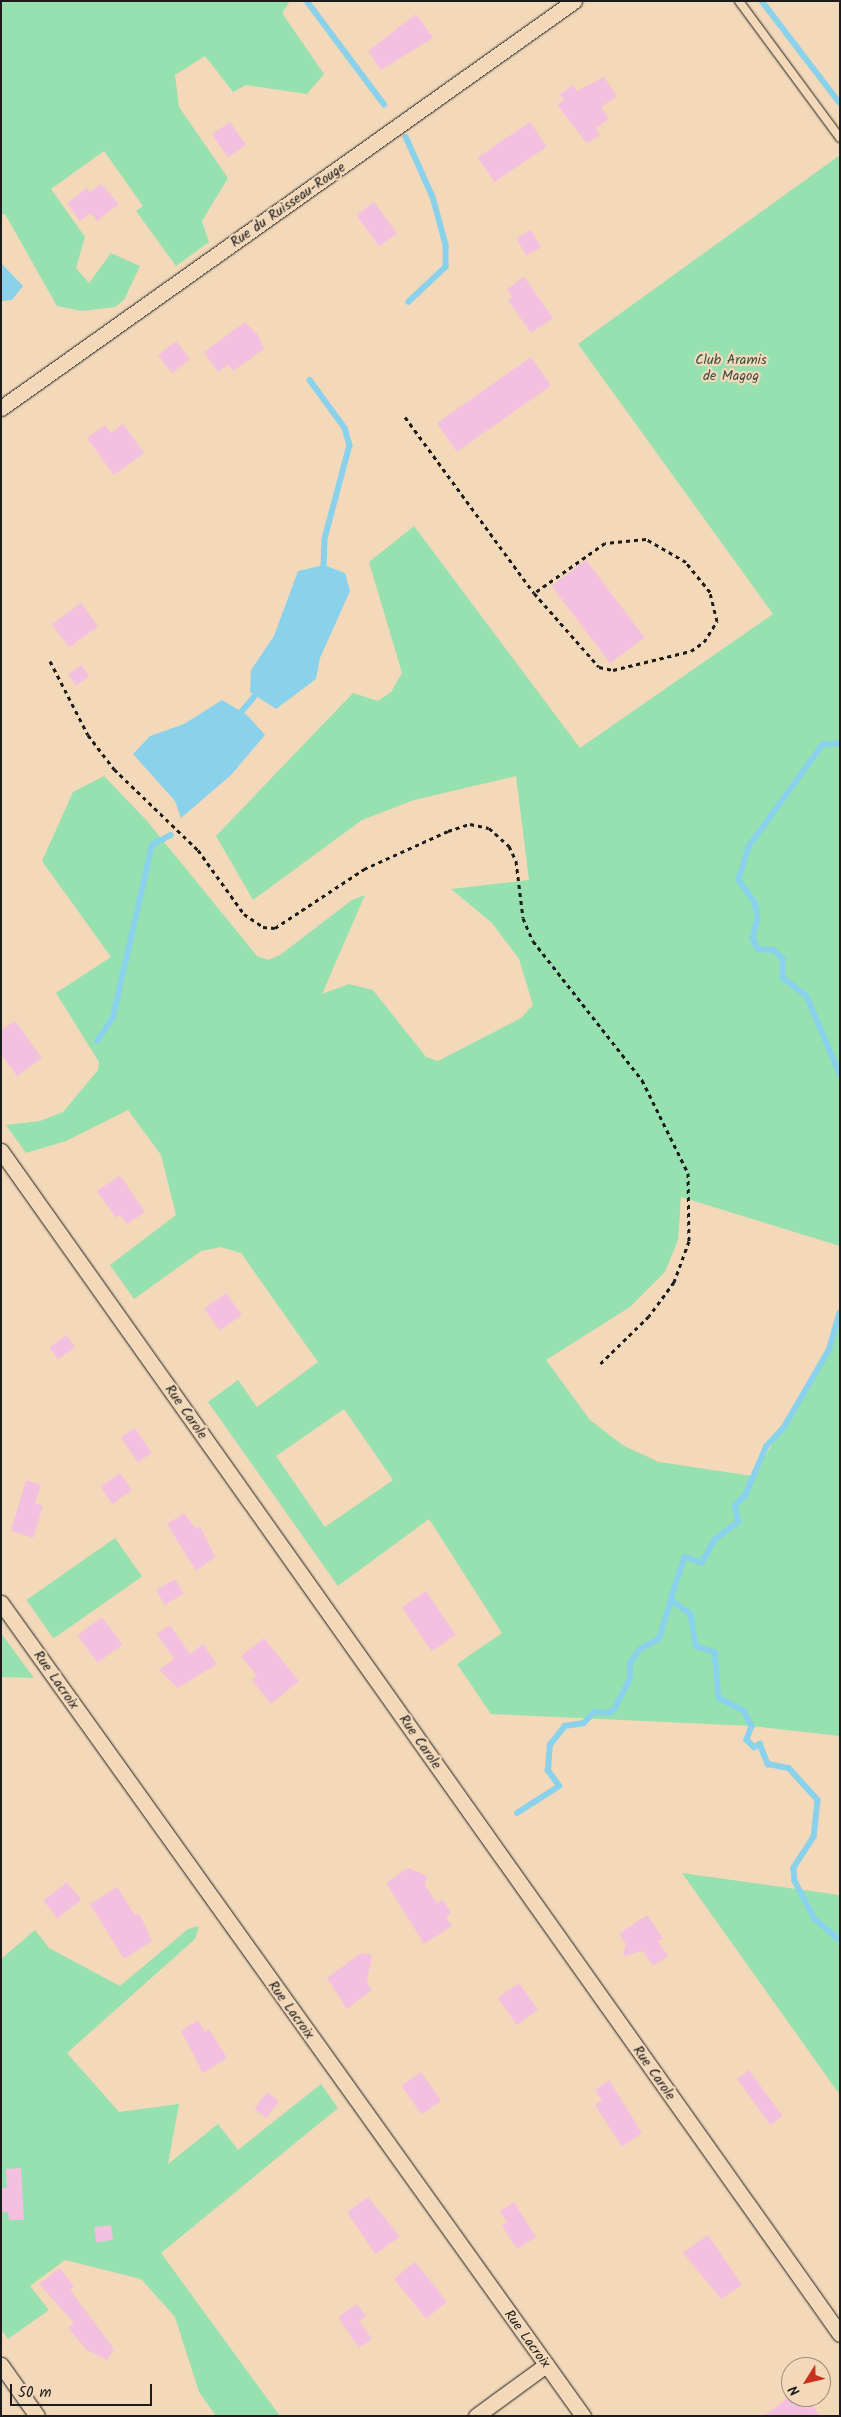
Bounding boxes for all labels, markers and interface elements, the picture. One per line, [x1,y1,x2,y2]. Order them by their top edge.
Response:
street label: Rue du Ruisseau-Rouge [227,159,349,251]
park label: Club Aramis de Magog [695,352,767,384]
street label: Rue Carole [161,1382,211,1442]
street label: Rue Lacroix [30,1648,82,1712]
street label: Rue Carole [395,1712,445,1772]
street label: Rue Lacroix [264,1978,318,2042]
street label: Rue Carole [629,2043,679,2103]
street label: Rue Lacroix [500,2307,554,2371]
north arrow [781,2357,831,2407]
scale bar [12,2374,155,2406]
text: N [783,2380,806,2400]
text: 50 m [18,2381,52,2405]

